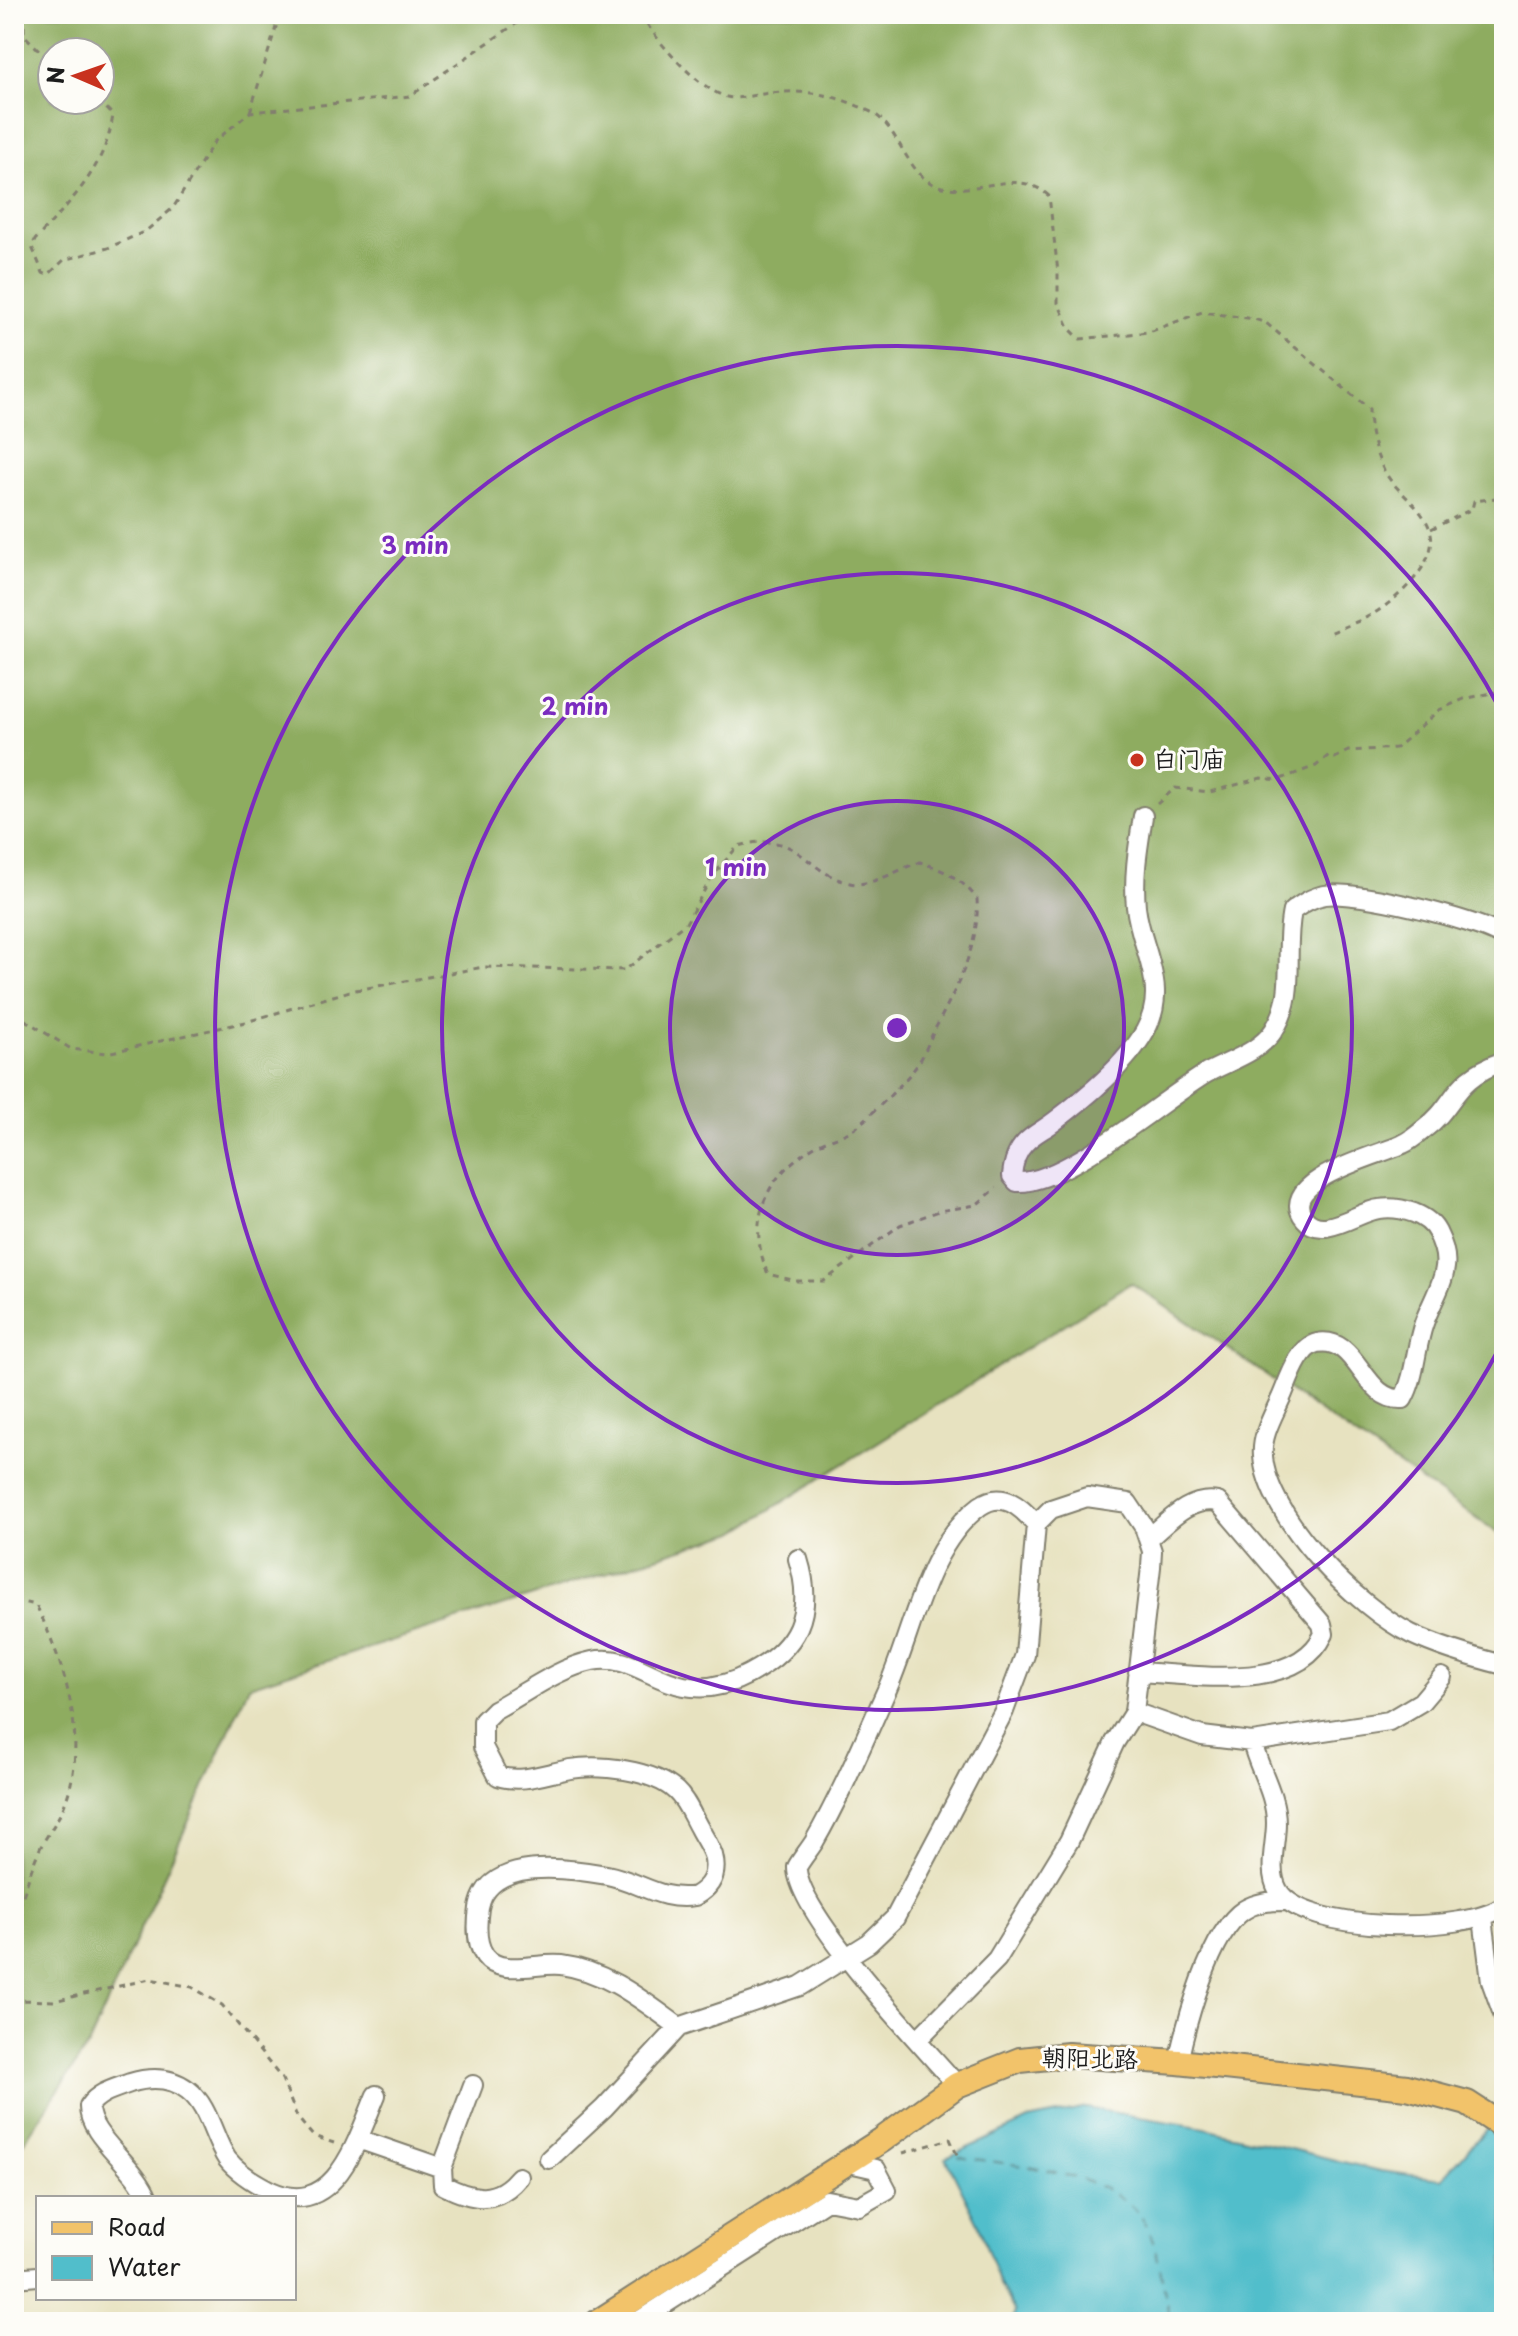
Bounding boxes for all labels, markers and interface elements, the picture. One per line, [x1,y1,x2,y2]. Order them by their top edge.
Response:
north arrow [36,36,116,116]
text: N [38,66,71,85]
text: 3 min [381,526,449,562]
text: 2 min [541,687,609,723]
place label: 白门庙 [1153,740,1225,776]
marker: 白门庙 [1128,751,1146,769]
text: 1 min [705,848,767,884]
centre of rings [883,1014,911,1042]
street label: 朝阳北路 [1042,2038,1138,2076]
legend [36,2196,296,2300]
text: Road [108,2208,166,2244]
text: Water [108,2248,181,2284]

